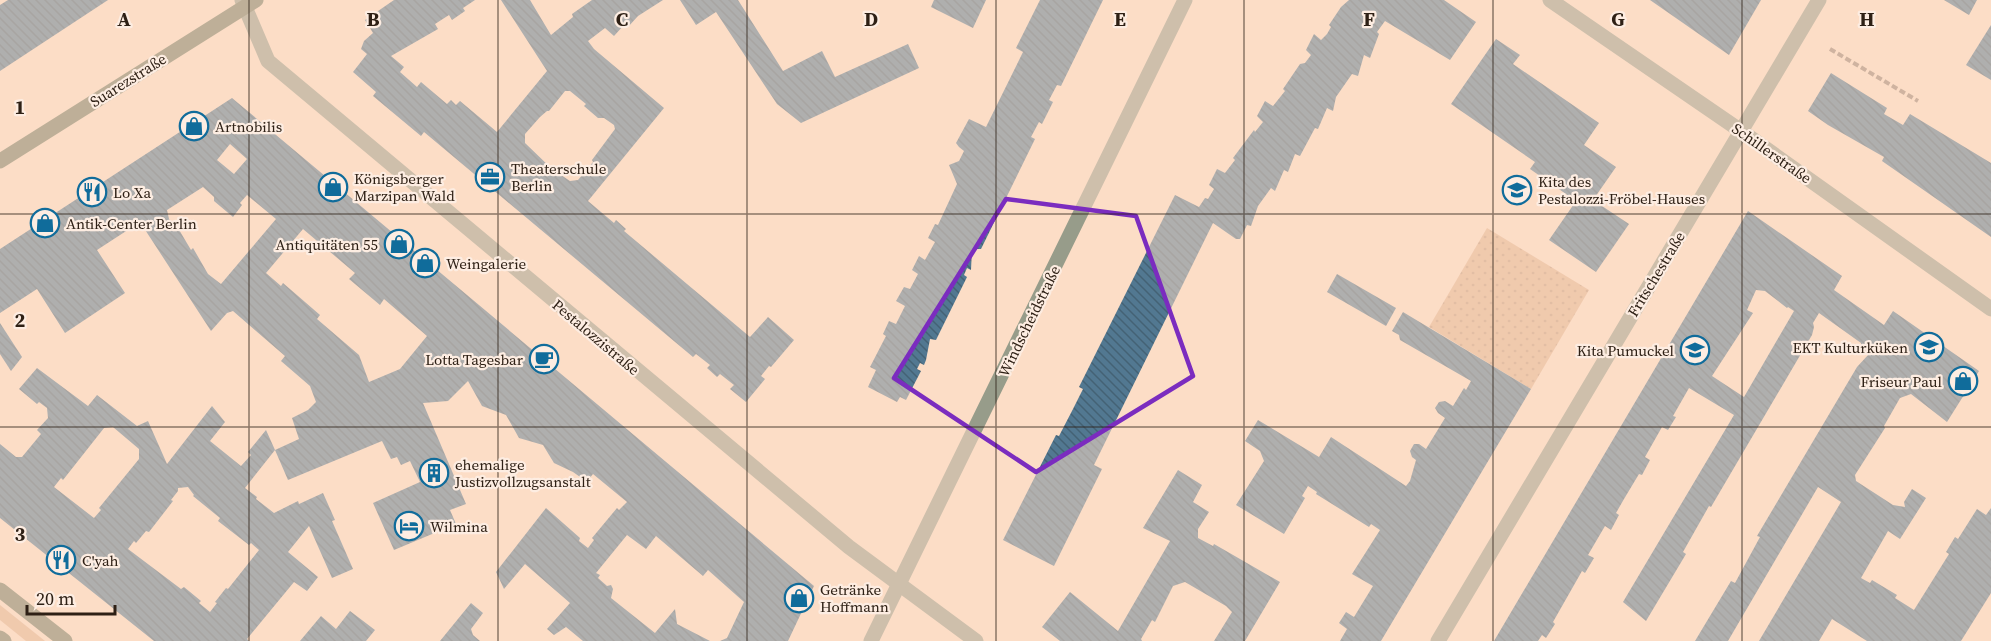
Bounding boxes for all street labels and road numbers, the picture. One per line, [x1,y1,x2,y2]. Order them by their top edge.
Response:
street label: Suarezstraße [86,48,170,112]
street label: Schillerstraße [1728,118,1816,188]
street label: Fritschestraße [1622,227,1690,321]
street label: Windscheidstraße [993,262,1065,380]
street label: Pestalozzistraße [548,294,644,380]

